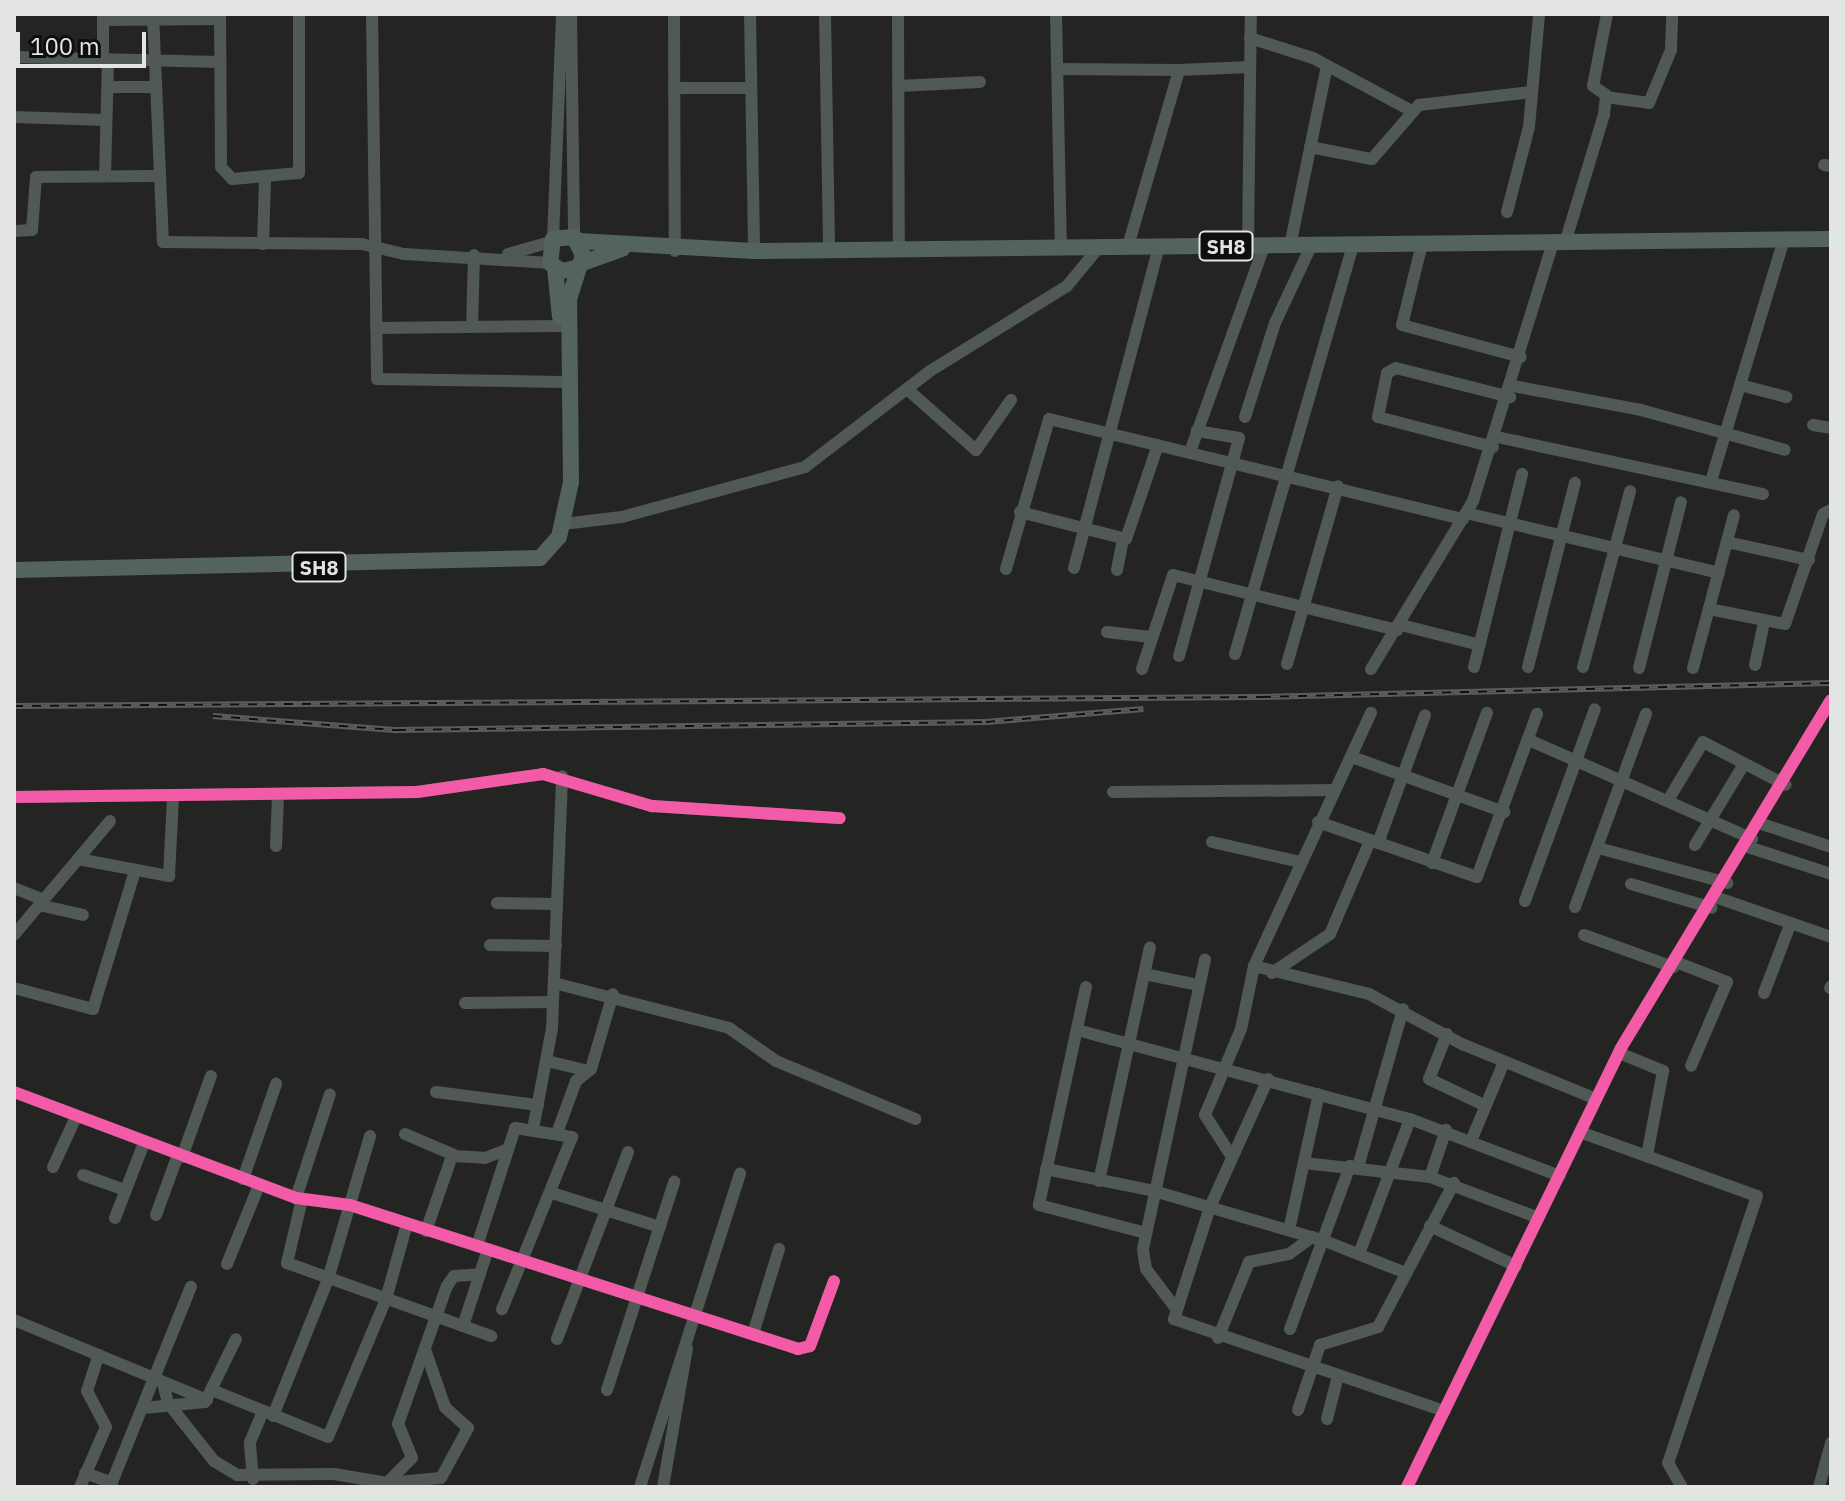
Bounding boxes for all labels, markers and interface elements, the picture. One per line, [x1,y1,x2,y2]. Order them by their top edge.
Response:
scale bar [20,16,150,66]
text: 100 m [30,30,100,62]
road number: SH8 [1198,230,1254,262]
road number: SH8 [291,551,347,583]

